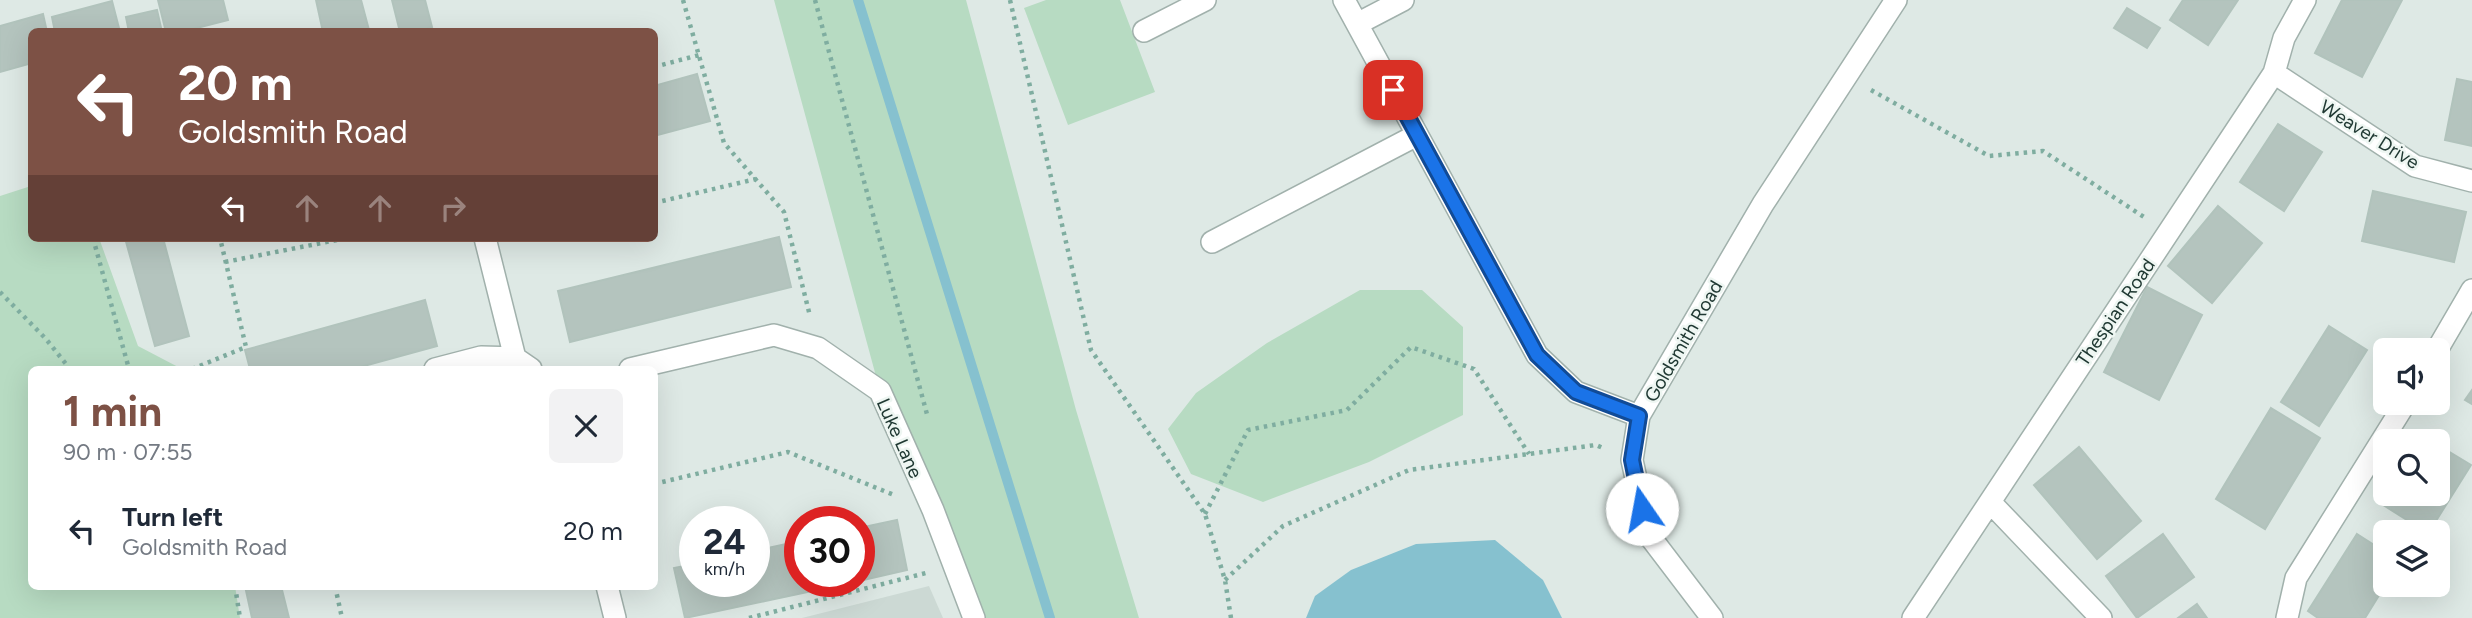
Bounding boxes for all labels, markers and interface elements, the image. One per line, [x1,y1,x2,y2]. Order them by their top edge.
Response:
text: 20 m [178,53,293,112]
icon: left [63,56,154,147]
pin [1363,60,1423,120]
icon: arrive [1374,71,1412,109]
street label: Weaver Drive [2316,95,2424,174]
text: Goldsmith Road [178,113,408,151]
icon: left [215,189,253,227]
icon: ahead [288,189,326,227]
icon: ahead [361,189,399,227]
icon: right [434,189,472,227]
street label: Thespian Road [2071,254,2160,370]
street label: Goldsmith Road [1639,276,1727,406]
map controls [2373,338,2450,597]
button: sound [2373,338,2450,415]
text: 1 min [63,386,162,437]
button: close [549,389,623,463]
street label: Luke Lane [872,395,927,482]
button: search [2373,429,2450,506]
text: 90 m · 07:55 [63,438,193,466]
position arrow [1605,472,1679,546]
text: Turn left [122,501,223,533]
speed limit sign: 30 [784,506,875,597]
icon: left [63,512,101,550]
text: 20 m [563,515,623,547]
button: layers [2373,520,2450,597]
text: 24 [703,521,746,563]
text: Goldsmith Road [122,533,287,561]
text: km/h [704,558,745,580]

